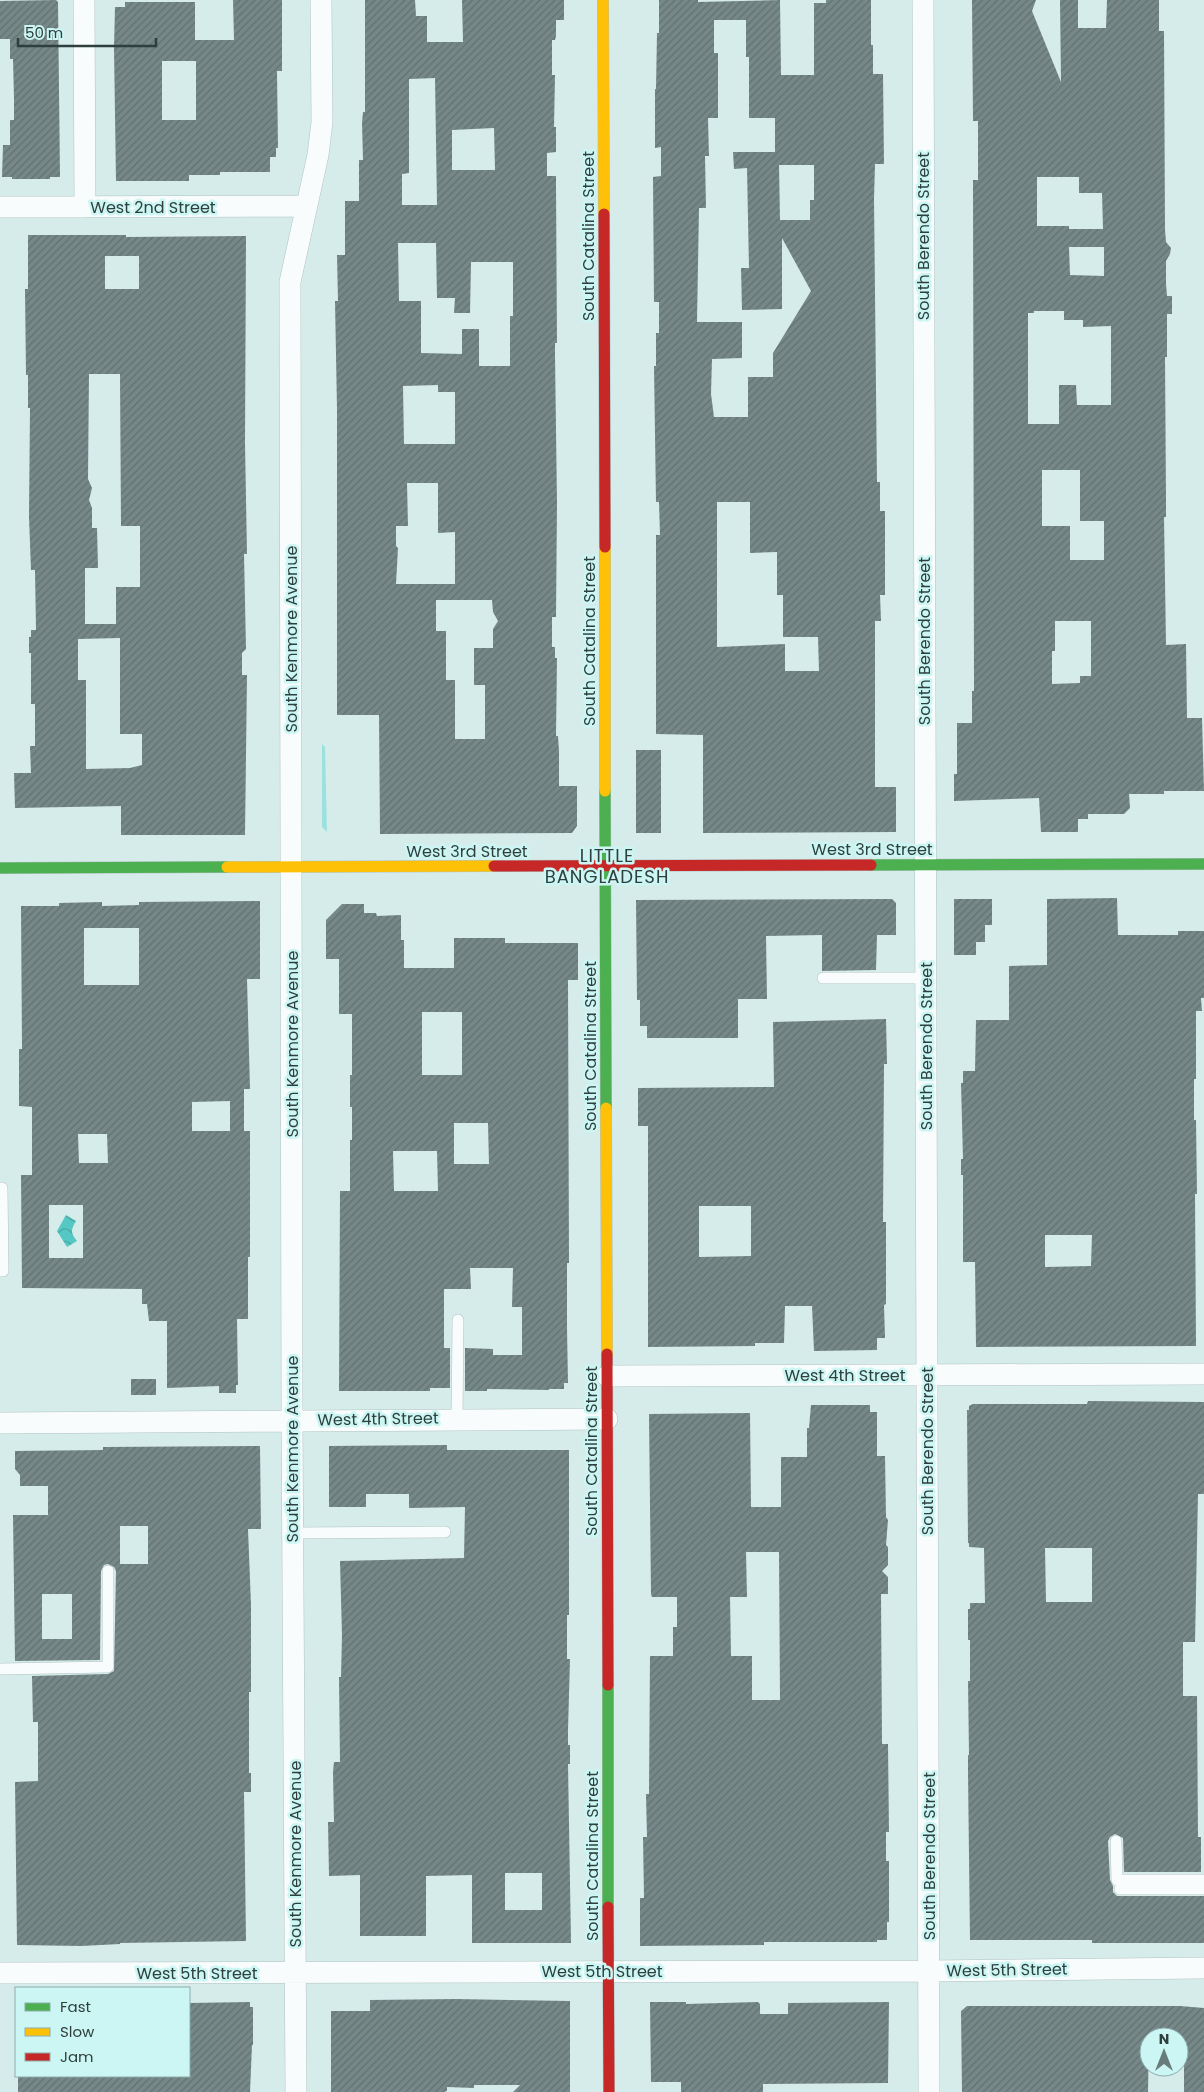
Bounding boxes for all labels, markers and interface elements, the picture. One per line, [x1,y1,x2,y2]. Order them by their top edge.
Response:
scale bar [18,15,155,47]
text: 50 m [25,22,63,43]
street label: South Catalina Street [577,151,600,321]
street label: South Berendo Street [912,152,935,320]
street label: West 2nd Street [90,196,216,219]
street label: South Kenmore Avenue [280,545,303,732]
street label: South Catalina Street [578,556,601,726]
street label: South Berendo Street [913,557,936,725]
street label: West 3rd Street [811,838,933,861]
street label: West 3rd Street [406,840,528,863]
district label: LITTLE BANGLADESH [545,843,669,889]
street label: South Kenmore Avenue [281,950,304,1137]
street label: South Catalina Street [579,961,602,1131]
street label: South Berendo Street [915,962,938,1130]
street label: South Kenmore Avenue [281,1355,304,1542]
street label: West 4th Street [784,1364,906,1387]
street label: South Catalina Street [580,1366,603,1536]
street label: South Berendo Street [916,1367,939,1535]
street label: West 4th Street [317,1406,439,1432]
street label: South Kenmore Avenue [284,1760,307,1947]
street label: South Catalina Street [581,1771,604,1941]
street label: South Berendo Street [918,1772,941,1940]
street label: West 5th Street [946,1957,1068,1983]
street label: West 5th Street [541,1960,663,1983]
street label: West 5th Street [136,1962,258,1985]
legend [15,1987,190,2077]
text: Fast [60,1996,91,2017]
text: Slow [60,2021,95,2042]
north arrow [1139,2027,1189,2077]
text: N [1159,2029,1169,2049]
text: Jam [60,2046,94,2067]

